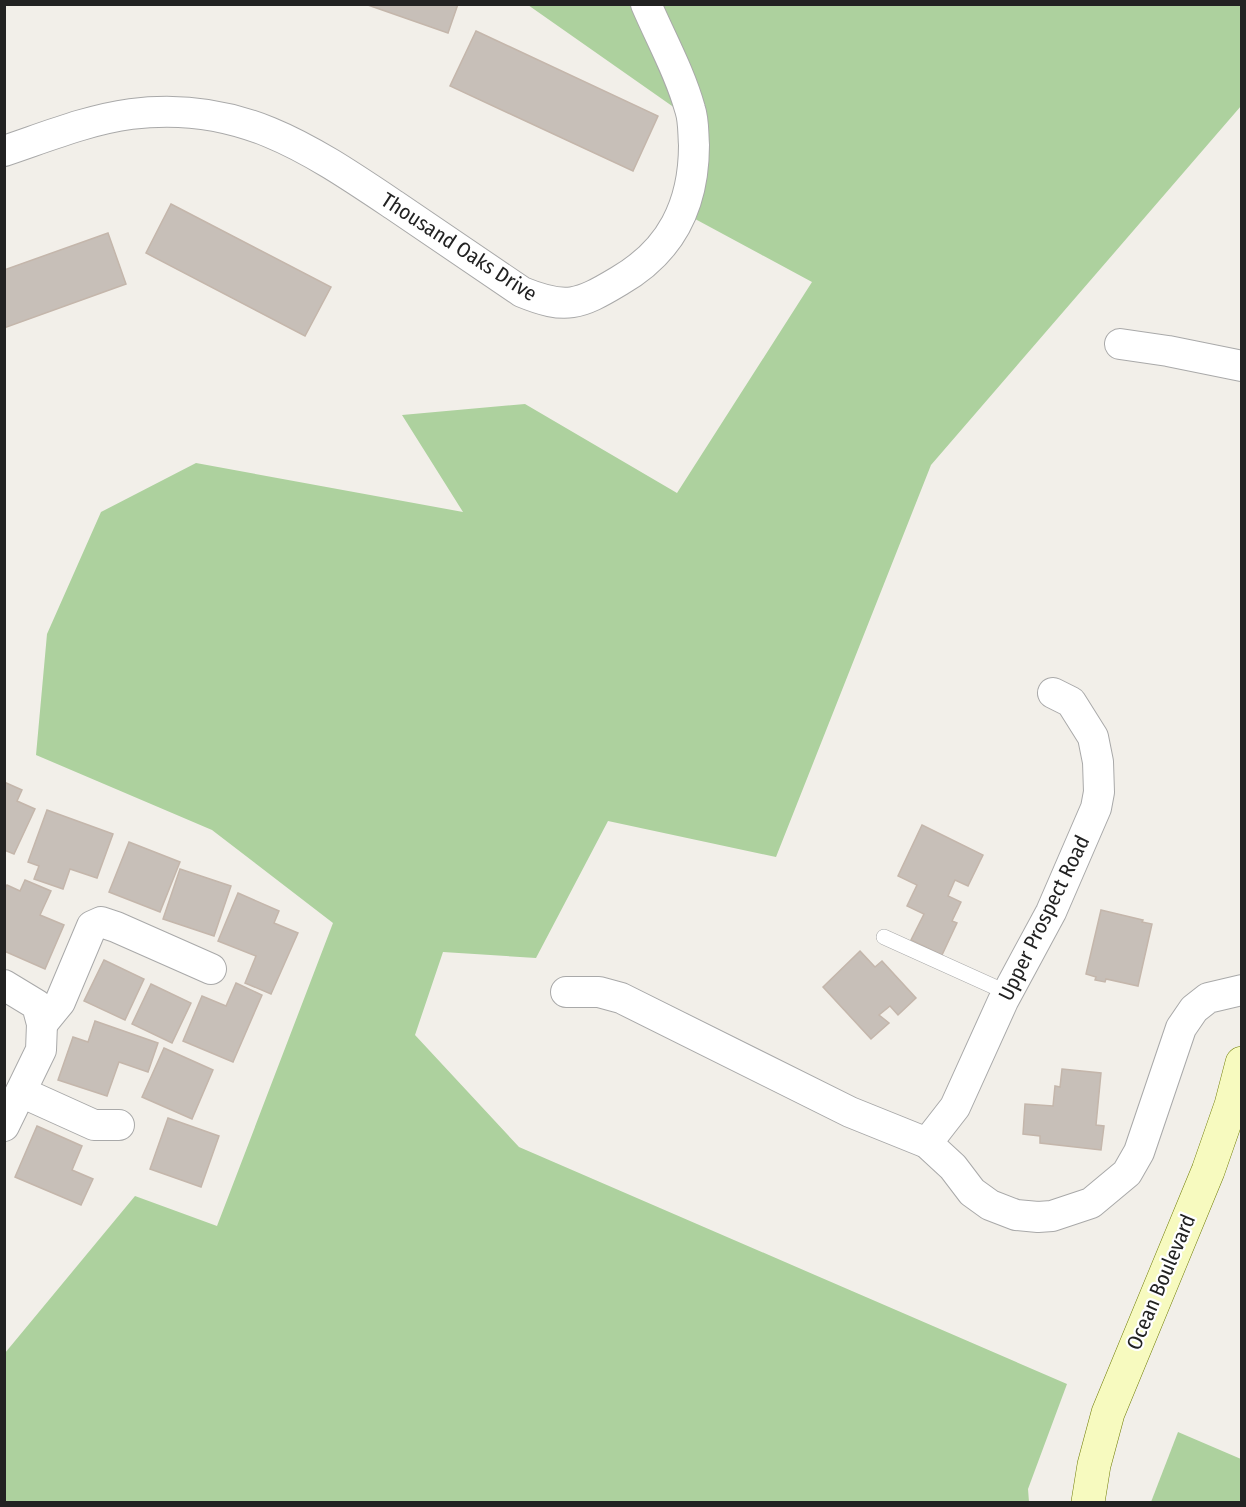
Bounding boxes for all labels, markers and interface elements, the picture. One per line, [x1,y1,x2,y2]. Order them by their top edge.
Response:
street label: Thousand Oaks Drive [376,187,542,307]
street label: Upper Prospect Road [993,831,1095,1005]
street label: Ocean Boulevard [1121,1210,1201,1354]

